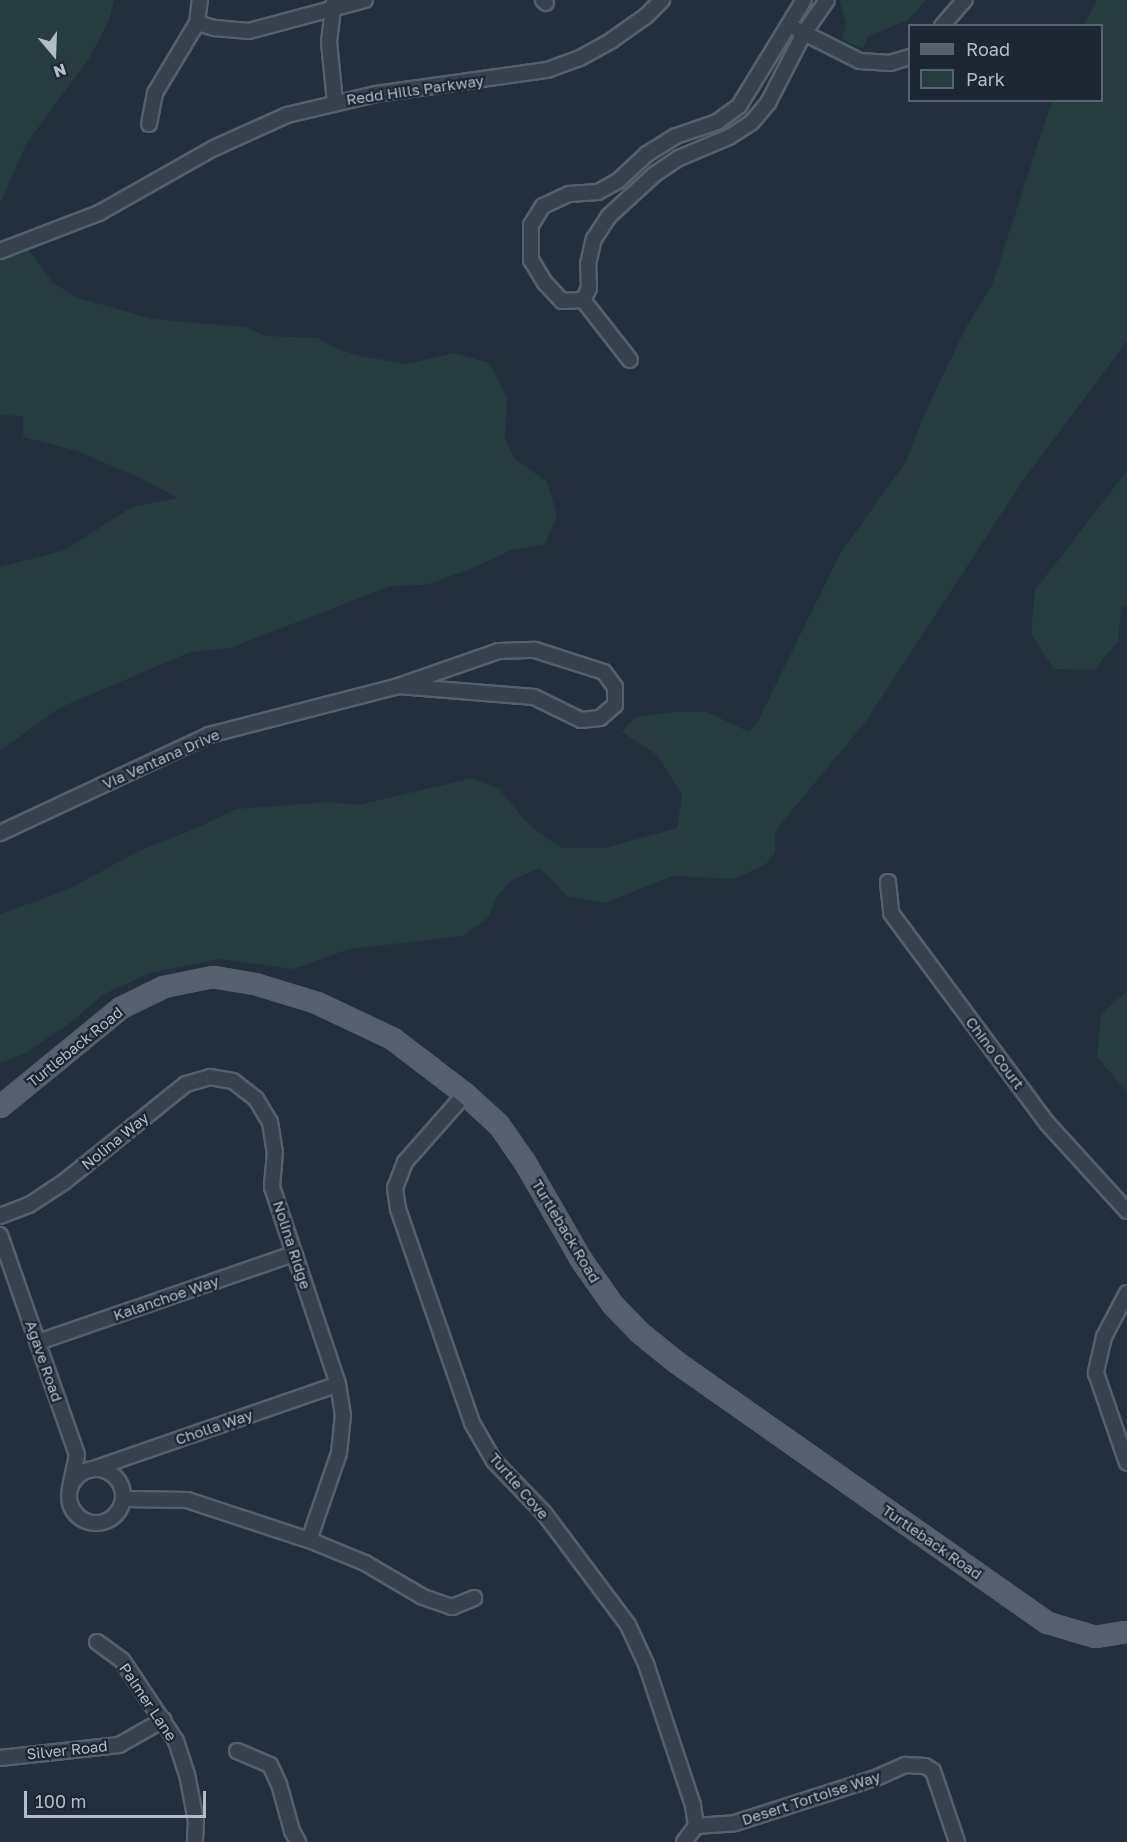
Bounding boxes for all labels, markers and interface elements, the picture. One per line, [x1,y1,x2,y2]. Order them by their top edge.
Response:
north arrow [24,24,84,84]
legend [908,24,1103,102]
text: Road [966,38,1010,60]
text: N [51,60,69,82]
text: Park [966,68,1005,90]
street label: Redd Hills Parkway [345,71,485,109]
street label: Via Ventana Drive [100,725,222,793]
street label: Turtleback Road [24,1003,126,1091]
street label: Chino Court [962,1013,1028,1093]
street label: Nolina Way [78,1109,152,1173]
street label: Turtleback Road [528,1176,604,1286]
street label: Nolina Ridge [269,1198,315,1292]
street label: Kalanchoe Way [111,1272,221,1324]
street label: Agave Road [22,1318,66,1404]
street label: Cholla Way [173,1405,255,1449]
street label: Turtle Cove [485,1449,553,1523]
street label: Turtleback Road [879,1501,985,1583]
street label: Palmer Lane [115,1660,181,1744]
street label: Silver Road [26,1737,108,1763]
street label: Desert Tortoise Way [739,1767,883,1829]
scale bar [27,1779,208,1817]
text: 100 m [35,1790,86,1812]

